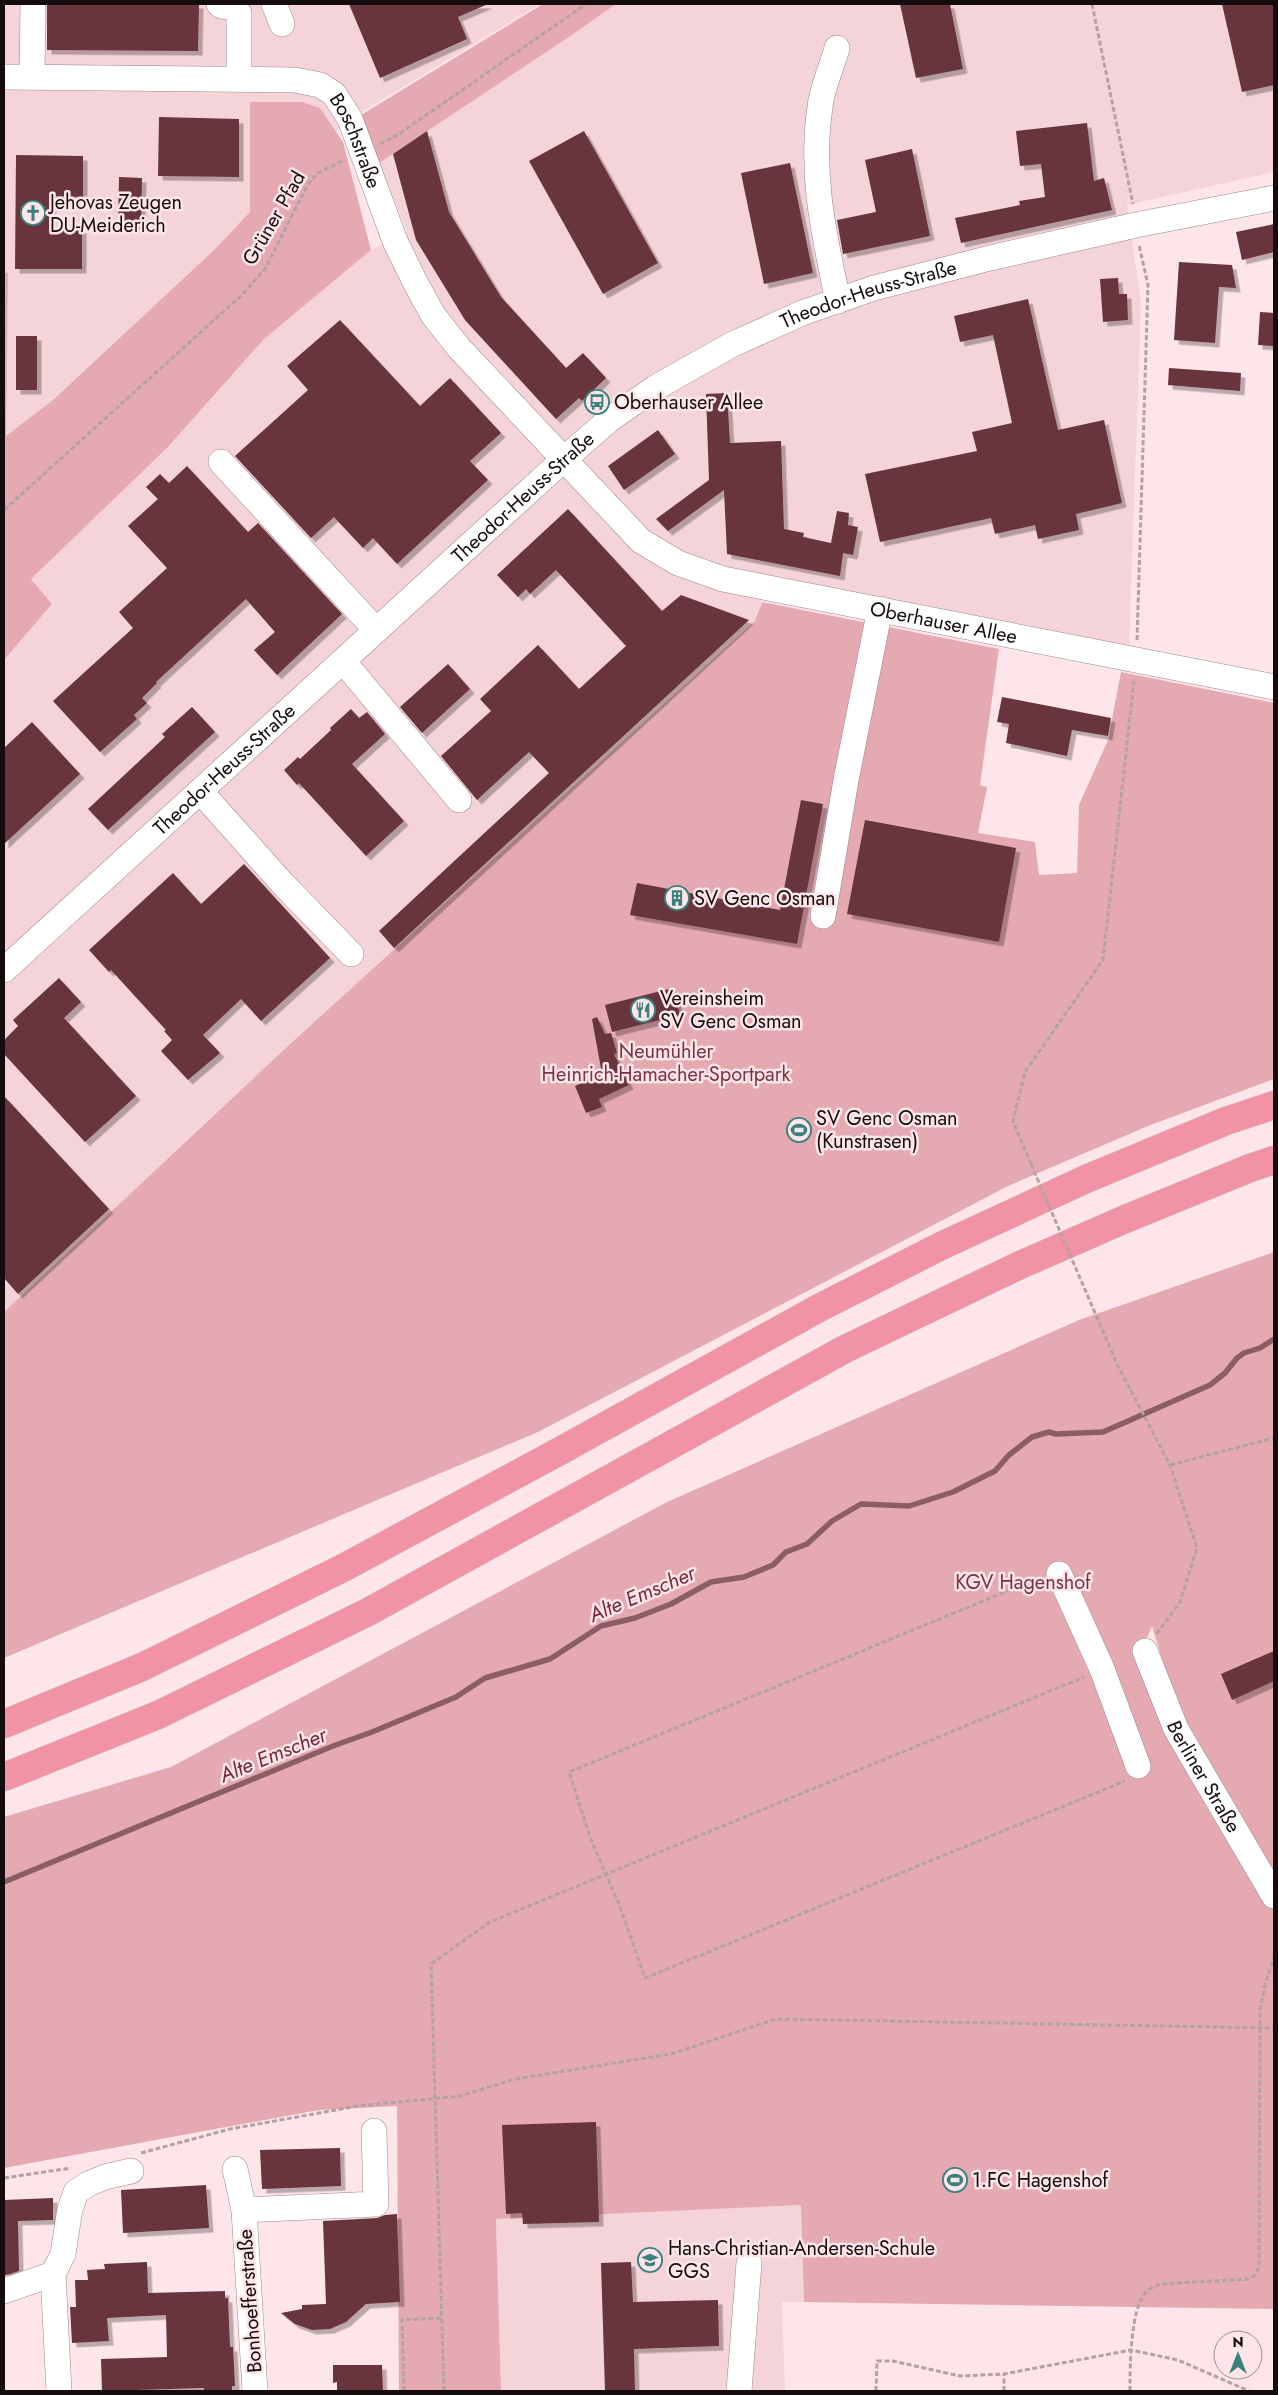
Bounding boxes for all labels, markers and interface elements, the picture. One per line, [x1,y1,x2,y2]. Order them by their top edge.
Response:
street label: Boschstraße [322,87,389,192]
street label: Grüner Pfad [235,166,313,270]
place label: Jehovas Zeugen DU-Meiderich [47,188,182,240]
church icon: Jehovas Zeugen DU-Meiderich [20,200,46,226]
street label: Theodor-Heuss-Straße [775,253,960,336]
place label: Oberhauser Allee [614,388,763,417]
bus stop icon: Oberhauser Allee [584,389,610,415]
street label: Theodor-Heuss-Straße [445,425,601,570]
street label: Oberhauser Allee [868,594,1020,651]
street label: Theodor-Heuss-Straße [146,696,302,842]
place label: SV Genc Osman [694,884,836,913]
building icon: SV Genc Osman [664,885,690,911]
place label: Vereinsheim SV Genc Osman [660,984,802,1036]
restaurant icon: Vereinsheim SV Genc Osman [630,997,656,1023]
park label: Neumühler Heinrich-Hamacher-Sportpark [542,1037,791,1089]
place label: SV Genc Osman (Kunstrasen) [816,1104,958,1156]
sports icon: SV Genc Osman (Kunstrasen) [786,1117,812,1143]
water label: Alte Emscher [583,1558,701,1630]
park label: KGV Hagenshof [955,1568,1092,1597]
street label: Berliner Straße [1160,1716,1248,1838]
water label: Alte Emscher [214,1720,332,1790]
place label: 1.FC Hagenshof [972,2166,1109,2195]
sports icon: 1.FC Hagenshof [942,2167,968,2193]
street label: Bonhoefferstraße [231,2228,269,2374]
place label: Hans-Christian-Andersen-Schule GGS [668,2234,935,2286]
school or university icon: Hans-Christian-Andersen-Schule GGS [637,2247,663,2273]
north arrow [1213,2330,1263,2380]
text: N [1232,2332,1244,2352]

